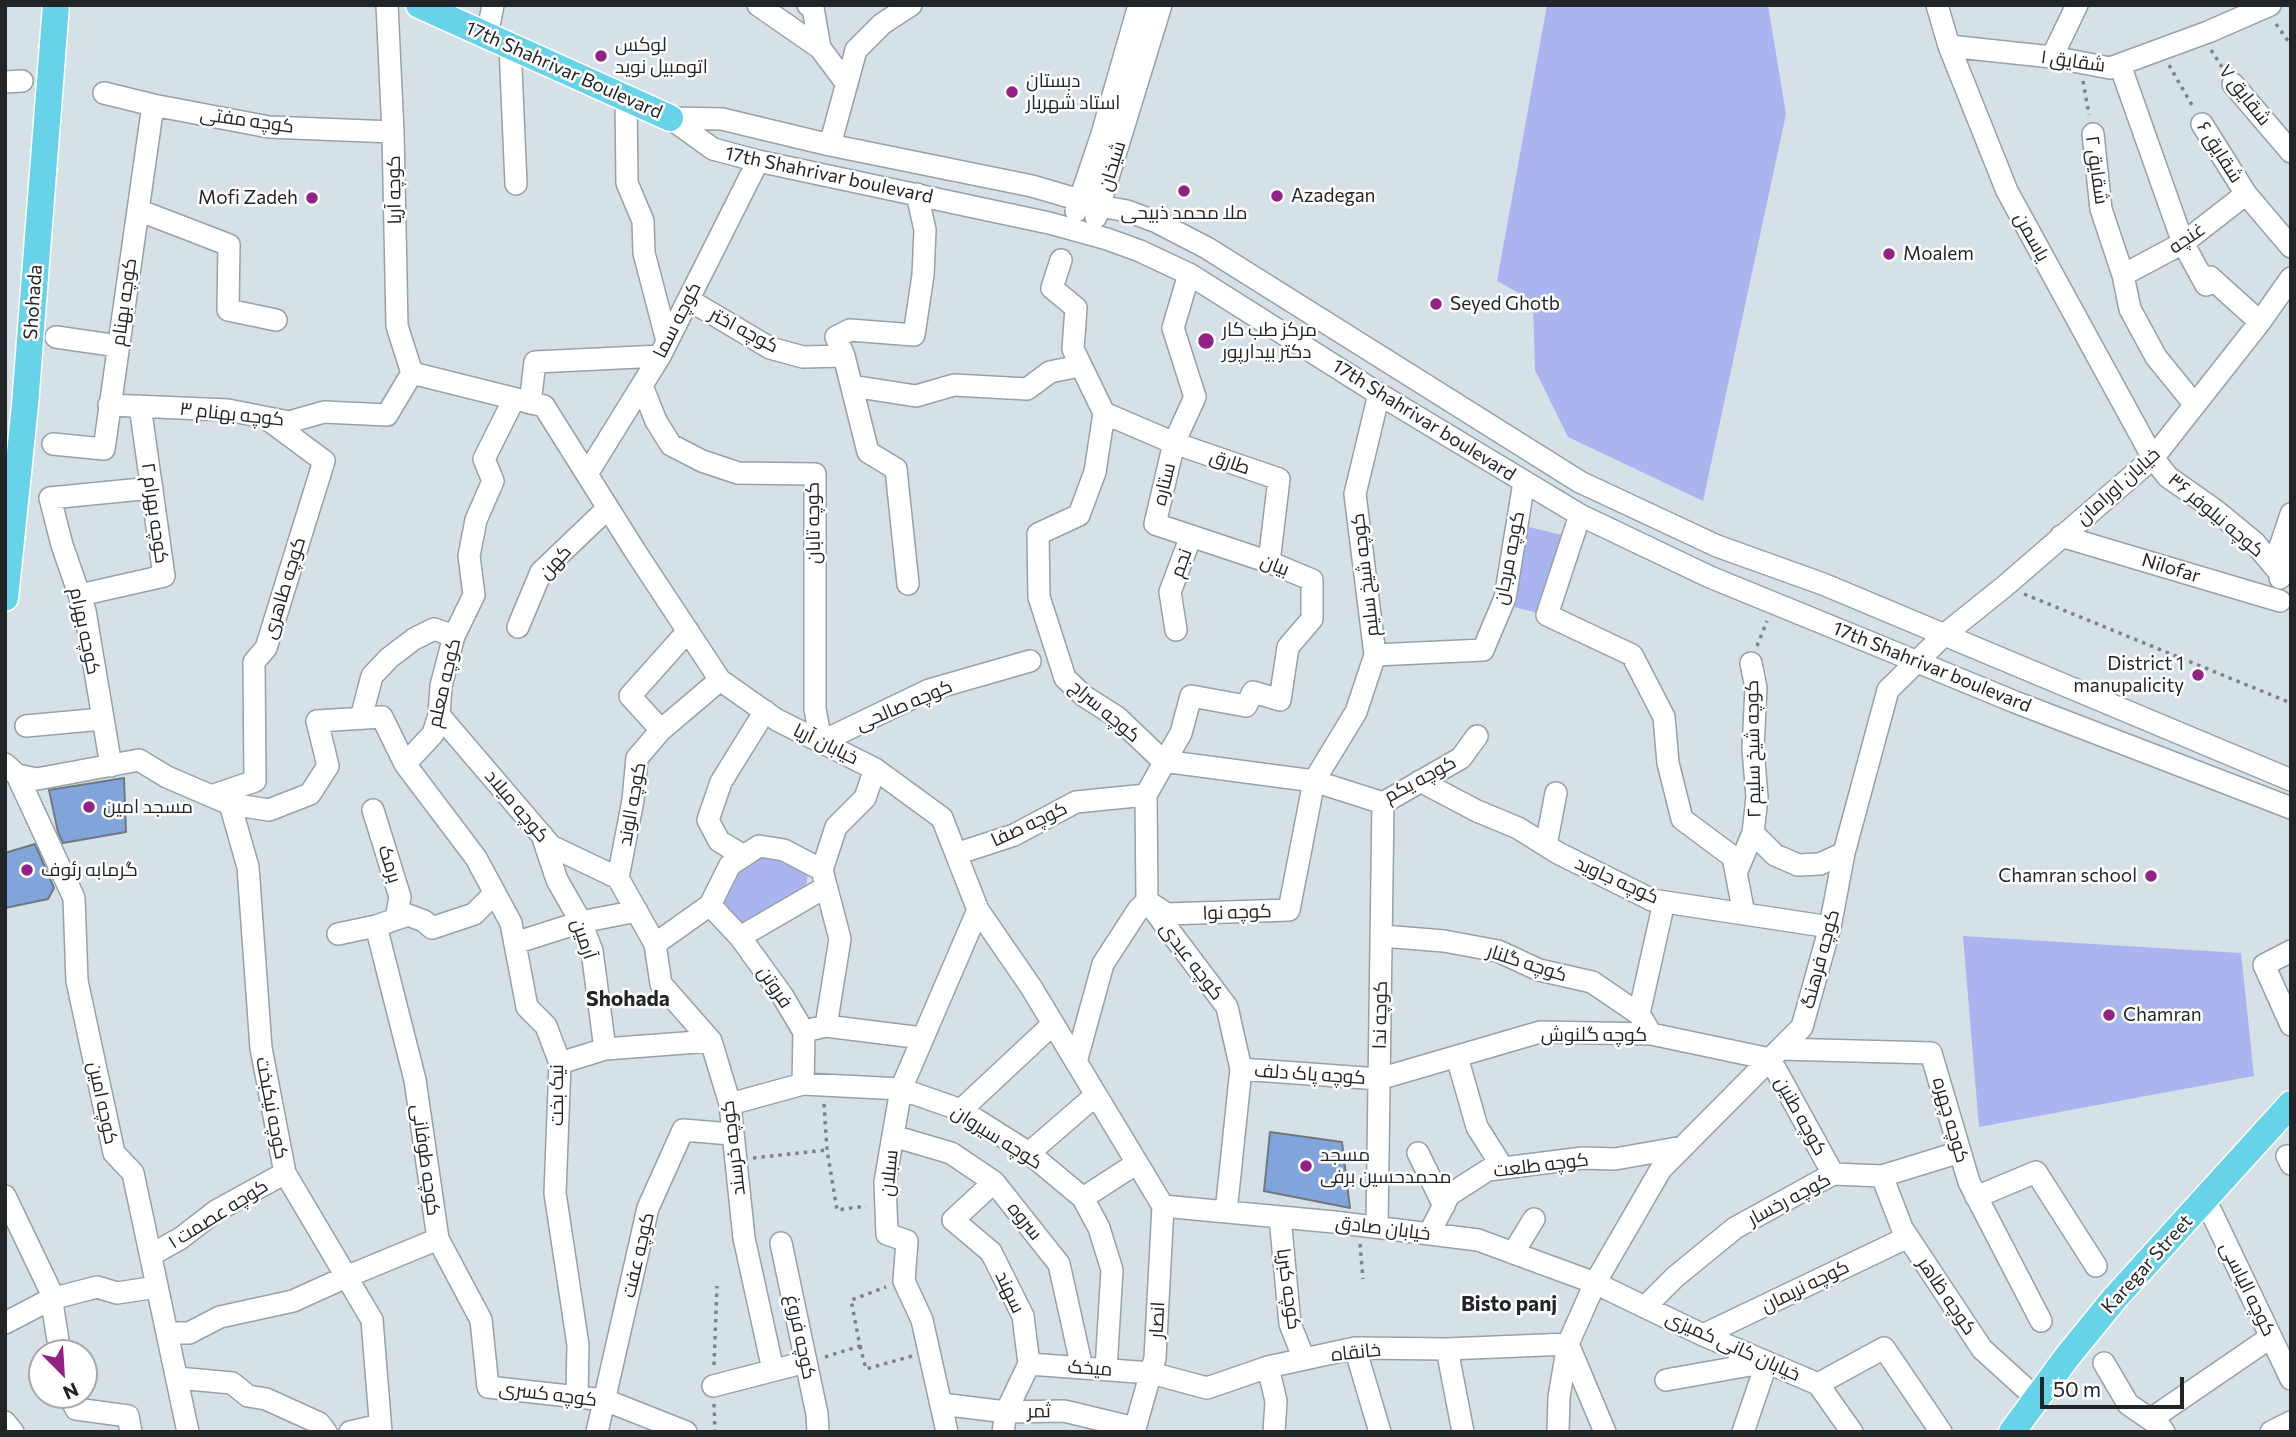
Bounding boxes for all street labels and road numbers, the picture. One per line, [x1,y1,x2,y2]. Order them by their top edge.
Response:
street label: 17th Shahrivar Boulevard [462,16,666,124]
street label: شقایق ۱ [2039,45,2107,77]
street label: شقایق ۷ [2214,60,2276,130]
street label: کوچه مفتی [199,102,295,138]
street label: شقایق ۶ [2192,117,2248,187]
street label: شقایق ۲ [2081,134,2113,206]
street label: شیخان [1094,138,1130,194]
street label: 17th Shahrivar boulevard [723,142,935,208]
street label: کوچه آریا [382,155,406,225]
street label: یاسمن [2009,209,2055,265]
street label: غنچه [2164,218,2210,258]
street label: کوچه بهنام [107,256,141,348]
street label: Shohada [19,264,47,340]
street label: کوچه سما [648,278,706,362]
street label: کوچه اختر [706,302,782,358]
street label: 17th Shahrivar boulevard [1328,354,1520,486]
street label: کوچه بهنام ۳ [178,397,286,431]
street label: خیابان اورامان [2071,442,2165,530]
street label: طارق [1207,445,1253,479]
street label: ستاره [1148,460,1180,508]
street label: کوچه بهرام ۲ [137,461,173,565]
street label: کوچه نیلوفر ۳۶ [2163,468,2269,562]
street label: کوچه تابان [801,482,825,564]
street label: کوچه مرجان [1489,509,1529,607]
street label: کوچه شیخ سلیم [1346,512,1384,638]
street label: کوچه طاهری [258,534,310,642]
street label: کهن [534,540,576,584]
street label: نجم [1165,545,1197,581]
street label: Nilofar [2139,548,2203,588]
street label: بیان [1257,549,1293,581]
street label: کوچه بهرام [65,585,105,677]
street label: 17th Shahrivar boulevard [1829,617,2035,717]
street label: کوچه معلم [423,636,465,730]
street label: کوچه صالحی [852,674,956,736]
street label: کوچه سراج [1065,675,1145,747]
street label: کوچه شیخ سلیم ۲ [1740,680,1766,818]
street label: خیابان آریا [790,719,862,769]
street label: کوچه یکم [1380,751,1460,807]
street label: کوچه الوند [613,760,651,848]
street label: کوچه میلاد [480,765,554,847]
street label: کوچه صفا [987,796,1071,852]
street label: برمک [373,842,407,886]
street label: کوچه جاوید [1571,851,1663,909]
street label: کوچه نوا [1202,899,1272,925]
street label: کوچه فرهنگ [1796,907,1844,1011]
street label: آرمین [567,916,601,962]
street label: کوچه عبدی [1155,917,1229,1005]
street label: کوچه گلنار [1484,939,1570,987]
street label: فروتن [753,962,797,1012]
street label: کوچه ندا [1368,981,1392,1049]
street label: کوچه گلنوش [1541,1024,1647,1046]
street label: کوچه نیکبخت [251,1055,293,1161]
street label: کوچه امین [83,1059,123,1147]
street label: کوچه پاک دلف [1253,1059,1367,1089]
street label: نیک بخت [546,1064,568,1126]
street label: کوچه طنین [1770,1073,1832,1159]
street label: کوچه چهره [1928,1075,1974,1165]
street label: کوچه خرسند [716,1099,750,1197]
street label: کوچه سیروان [947,1100,1047,1174]
street label: کوچه طوفانی [407,1103,445,1217]
street label: کوچه طلعت [1492,1148,1590,1182]
street label: سبلان [875,1149,903,1197]
street label: کوچه رخسار [1744,1168,1834,1230]
street label: کوچه عصمت ۱ [164,1174,272,1254]
street label: سروه [1003,1197,1047,1245]
street label: کوچه عفت [617,1210,659,1300]
street label: Karegar Street [2097,1210,2197,1318]
street label: خیابان صادق [1334,1211,1432,1245]
street label: کوچه الیاسی [2215,1238,2281,1340]
street label: کوچه کبریا [1272,1247,1306,1331]
street label: کوچه ظاهر [1913,1253,1981,1339]
street label: کوچه نریمان [1757,1255,1853,1317]
street label: سهند [990,1267,1030,1317]
street label: کوچه فروغ [781,1293,821,1381]
street label: انصار [1145,1301,1169,1339]
street label: خیابان کانی کمیزی [1662,1306,1804,1386]
street label: خانقاه [1330,1338,1382,1366]
street label: میخک [1067,1355,1113,1381]
street label: کوچه کسری [498,1377,598,1411]
street label: ثمر [1027,1399,1051,1423]

